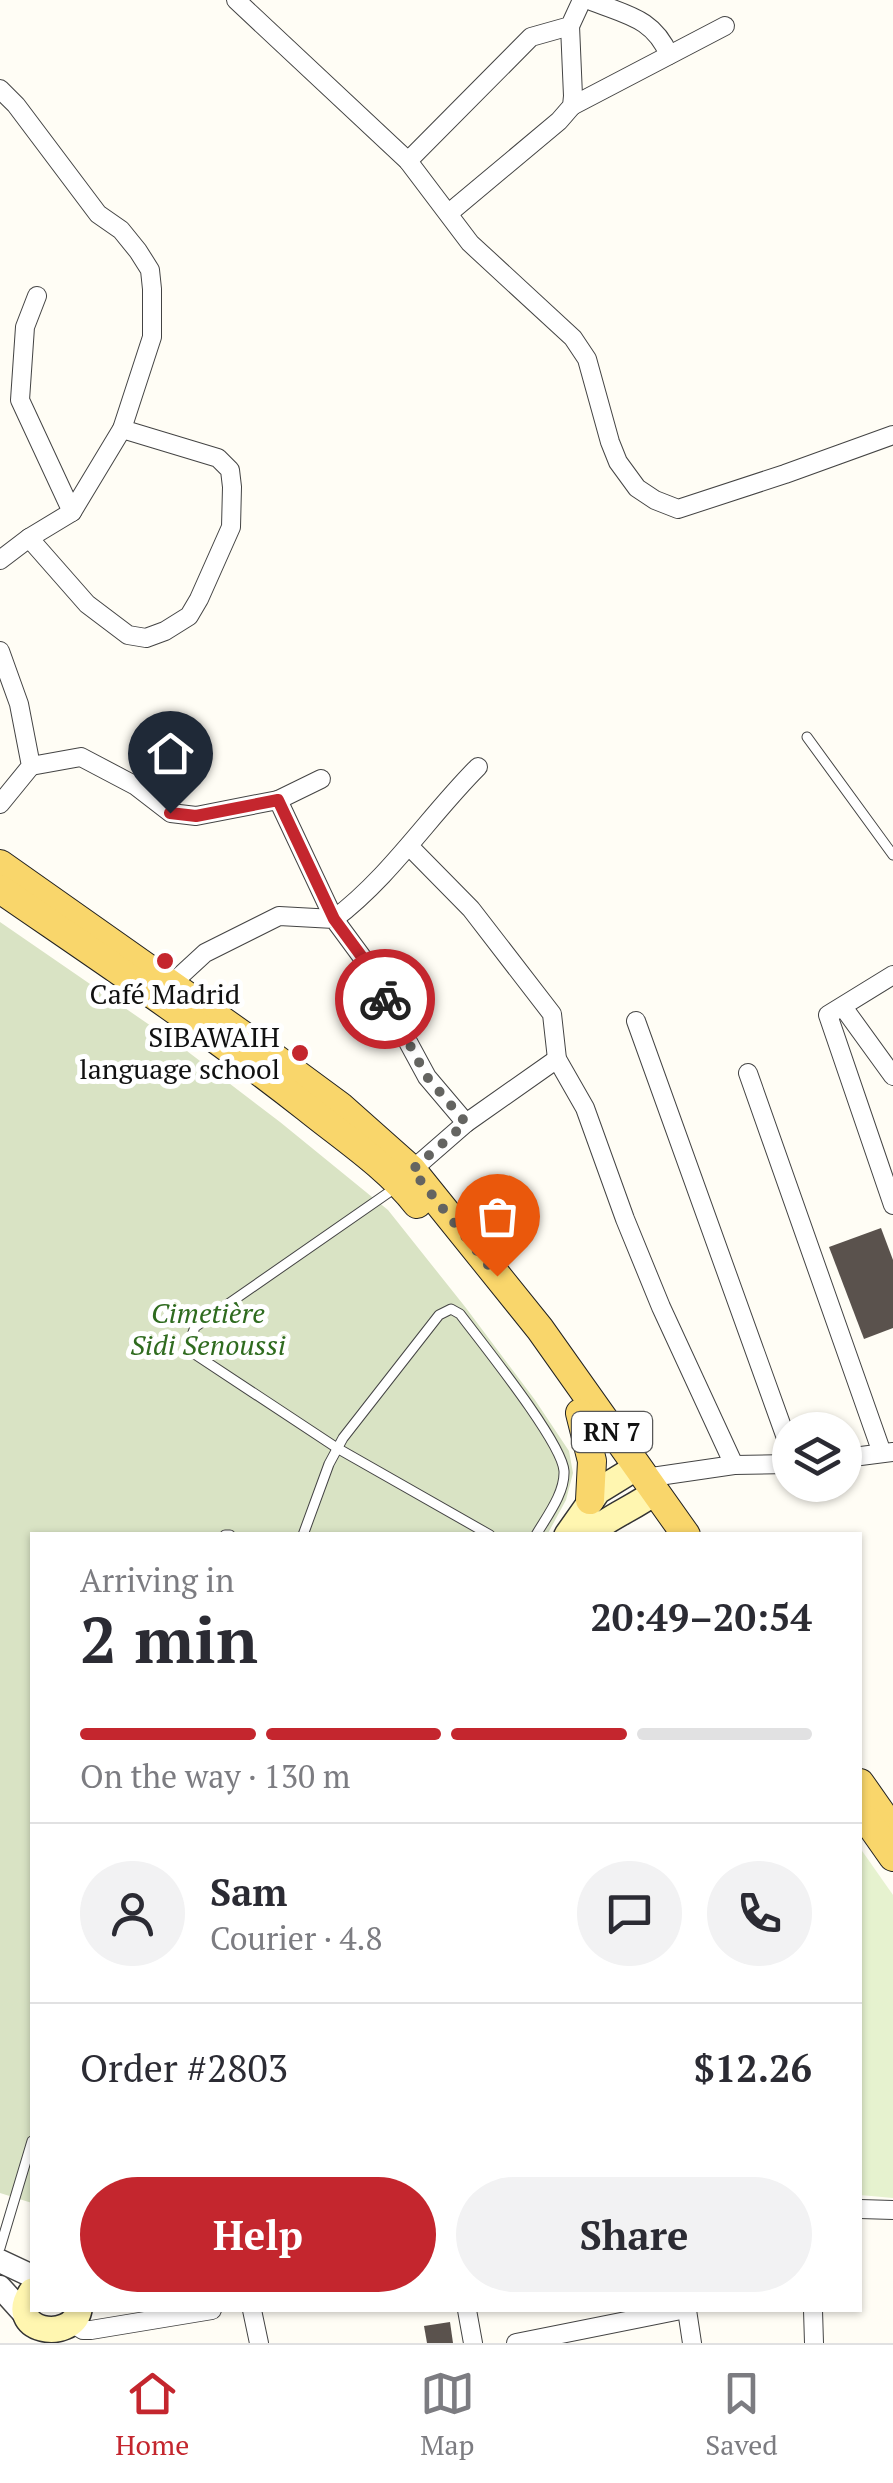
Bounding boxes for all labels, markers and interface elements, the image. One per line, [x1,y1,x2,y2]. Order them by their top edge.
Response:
pin [128,711,213,814]
icon: home [143,726,198,781]
courier [335,949,435,1049]
marker: Café Madrid [154,950,176,972]
icon: bike [358,972,413,1027]
place label: Café Madrid [90,975,240,1012]
place label: SIBAWAIH language school [79,1018,280,1087]
marker: SIBAWAIH language school [289,1042,311,1064]
pin [455,1174,540,1277]
icon: bag [470,1189,525,1244]
park label: Cimetière Sidi Senoussi [130,1294,286,1363]
road number: RN 7 [572,1412,652,1452]
map controls [772,1412,862,1502]
button: layers [772,1412,862,1502]
text: Arriving in [80,1559,234,1601]
text: 20:49–20:54 [590,1592,812,1642]
text: 2 min [80,1595,258,1682]
text: On the way · 130 m [80,1755,350,1797]
button: person [80,1861,185,1966]
button: chat [577,1861,682,1966]
button: phone [707,1861,812,1966]
text: Sam [210,1867,287,1917]
text: Courier · 4.8 [210,1917,382,1959]
text: Order #2803 [80,2043,288,2093]
text: $12.26 [693,2043,812,2093]
button: Help [80,2177,436,2292]
button: Share [456,2177,812,2292]
tab: Home [115,2366,189,2463]
tab: Map [420,2366,475,2463]
tab: Saved [705,2366,778,2463]

